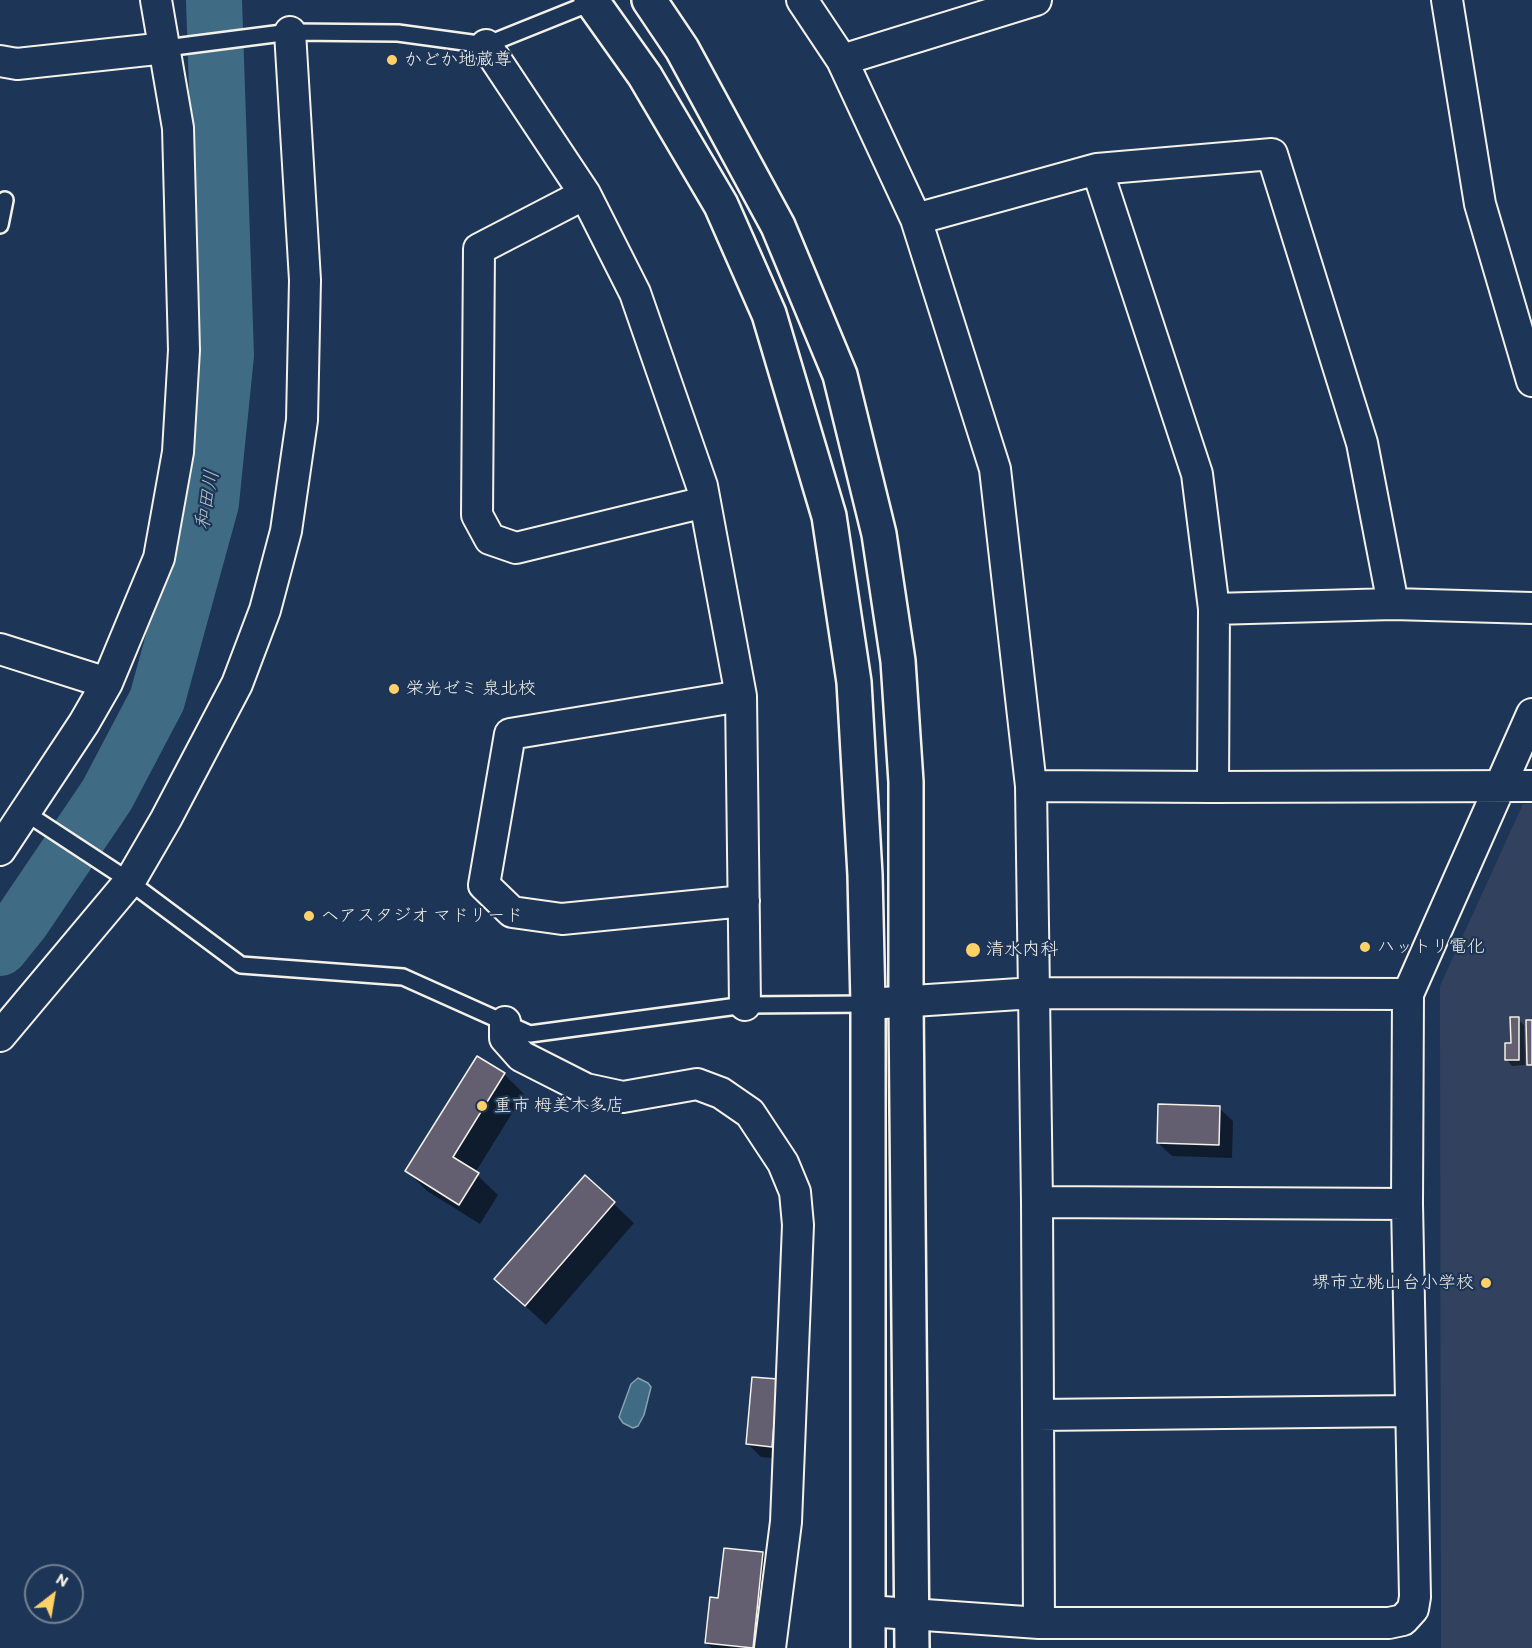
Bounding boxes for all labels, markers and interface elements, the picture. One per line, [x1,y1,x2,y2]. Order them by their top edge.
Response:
place label: かどか地蔵尊 [404,49,512,71]
marker: かどか地蔵尊 [385,53,399,67]
water label: 和田川 [191,468,225,532]
place label: 栄光ゼミ 泉北校 [406,678,536,700]
marker: 栄光ゼミ 泉北校 [387,682,401,696]
place label: ヘアスタジオ マドリード [321,905,523,927]
marker: ヘアスタジオ マドリード [302,909,316,923]
place label: ハットリ電化 [1377,936,1485,958]
place label: 清水内科 [986,939,1058,961]
marker: ハットリ電化 [1358,940,1372,954]
marker: 清水内科 [964,941,982,959]
place label: 重市 栂美木多店 [494,1095,624,1117]
marker: 重市 栂美木多店 [475,1099,489,1113]
place label: 堺市立桃山台小学校 [1312,1272,1474,1294]
marker: 堺市立桃山台小学校 [1479,1276,1493,1290]
north arrow [24,1564,84,1624]
text: N [53,1569,72,1591]

